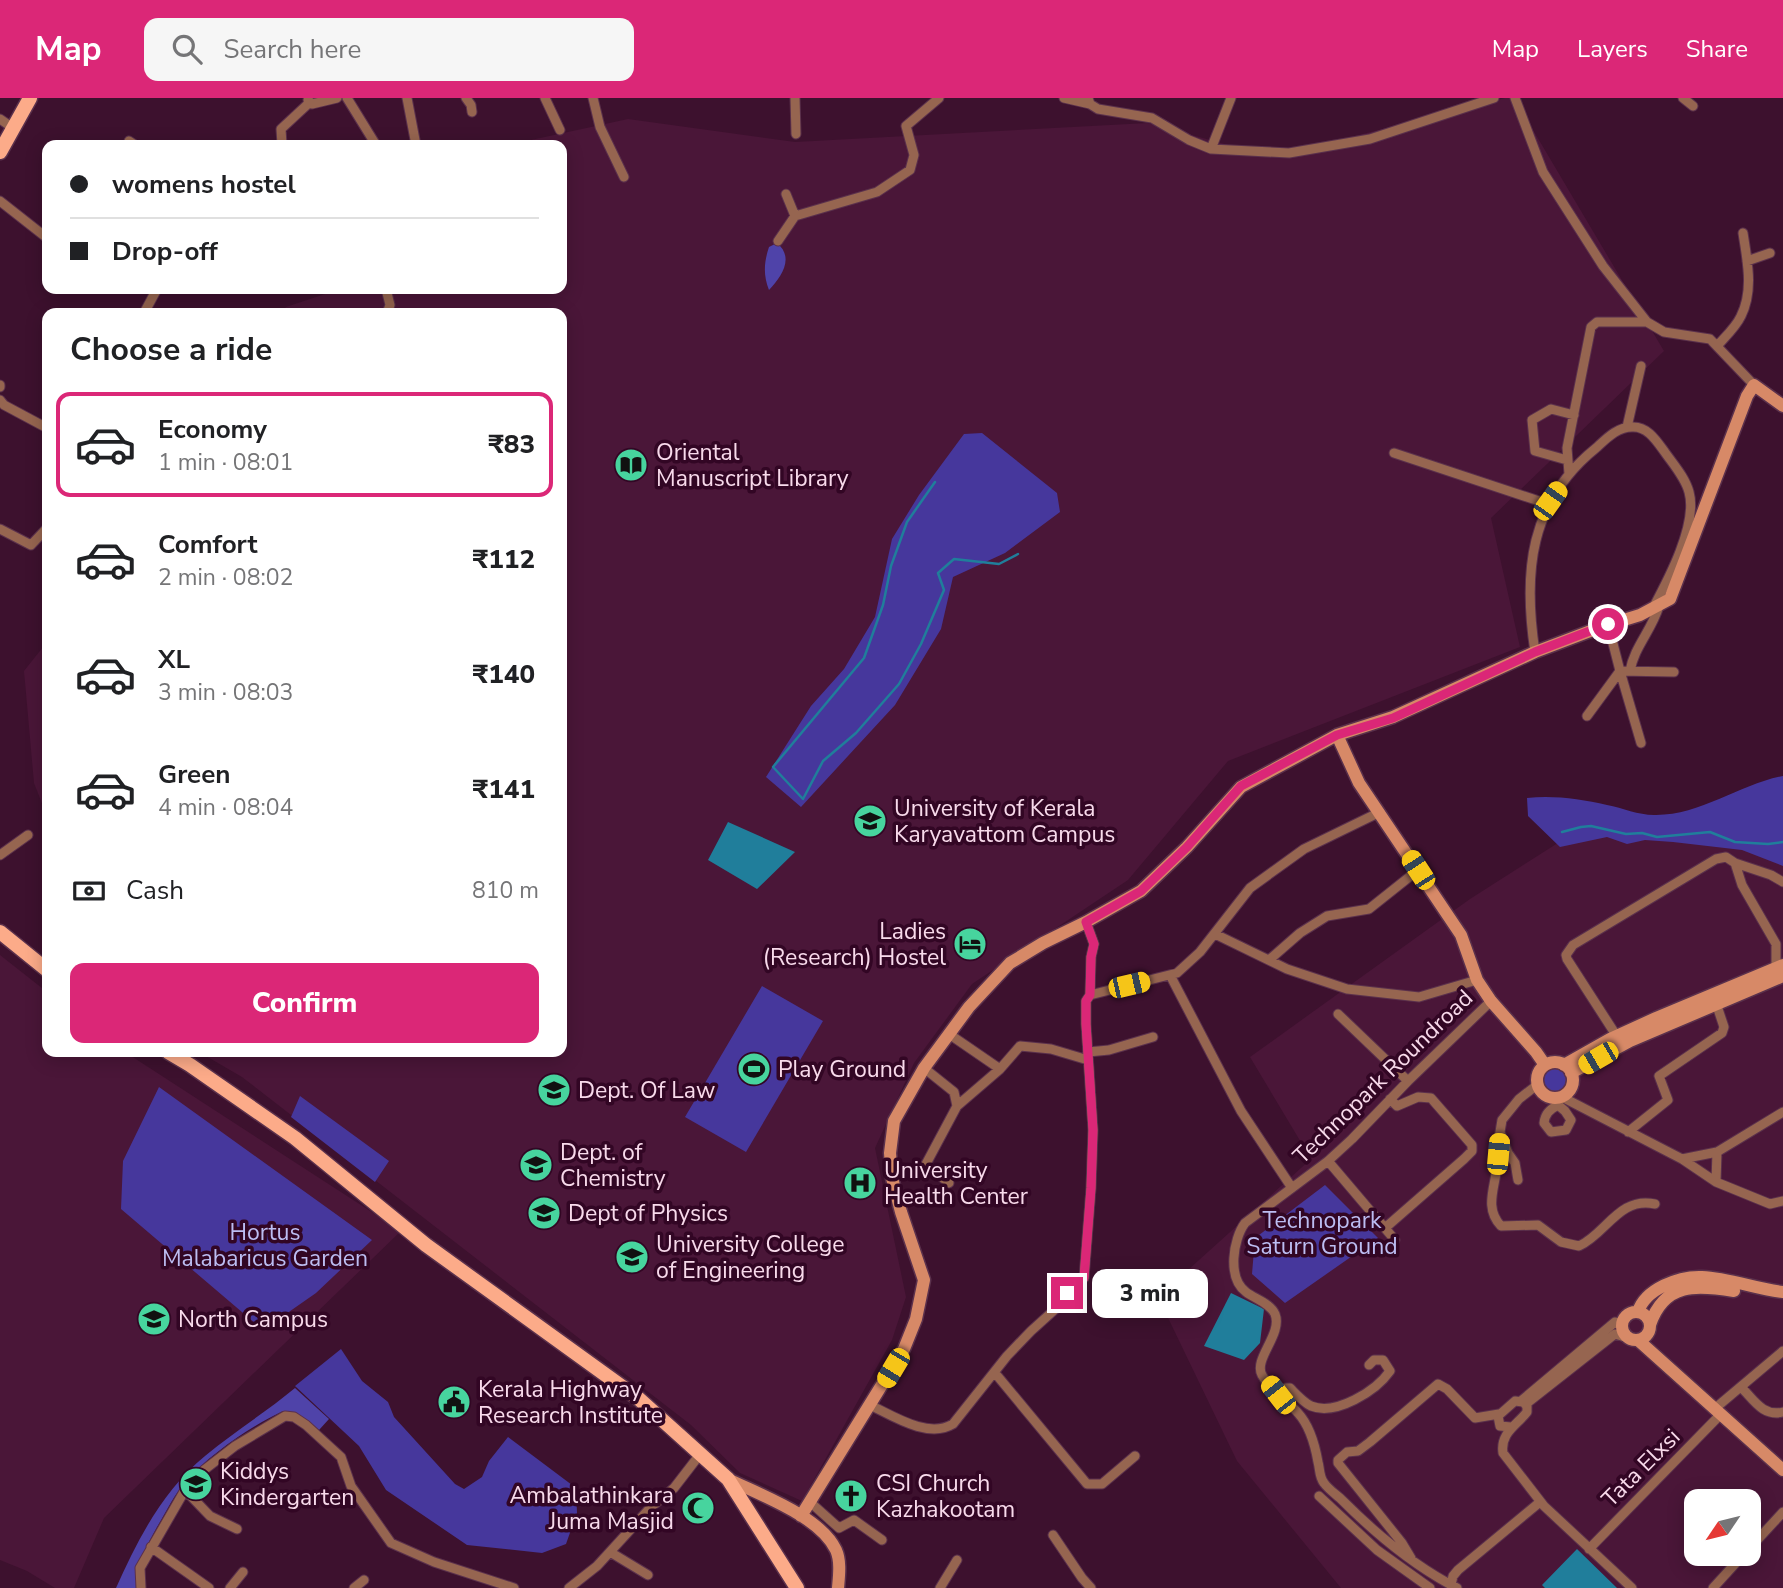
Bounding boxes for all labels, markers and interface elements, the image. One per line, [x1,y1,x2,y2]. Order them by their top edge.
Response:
search box [144,18,634,81]
text: Map [35,27,102,72]
icon: search [168,30,206,68]
text: Search here [224,32,361,67]
text: Map [1492,33,1539,65]
text: Layers [1577,33,1648,65]
text: Share [1686,33,1748,65]
text: womens hostel [112,167,296,202]
text: Drop-off [112,234,218,269]
text: Choose a ride [70,328,272,371]
text: Economy [158,412,267,447]
icon: car [74,413,137,476]
text: ₹83 [488,427,535,462]
place label: Oriental Manuscript Library [656,437,849,494]
library icon: Oriental Manuscript Library [612,446,650,484]
text: 1 min · 08:01 [158,447,293,478]
car [1530,478,1571,524]
text: Comfort [158,527,258,562]
icon: car [74,528,137,591]
text: ₹112 [473,542,535,577]
text: 2 min · 08:02 [158,562,293,593]
route start [1592,608,1624,640]
text: XL [158,642,190,677]
icon: car [74,643,137,706]
text: ₹140 [473,657,535,692]
text: 3 min · 08:03 [158,677,293,708]
text: Green [158,757,231,792]
icon: car [74,758,137,821]
text: ₹141 [473,772,535,807]
text: 4 min · 08:04 [158,792,293,823]
place label: University of Kerala Karyavattom Campus [894,793,1115,850]
school or university icon: University of Kerala Karyavattom Campus [851,802,889,840]
car [1398,847,1439,893]
icon: cash [70,872,108,910]
text: Cash [126,873,184,908]
text: 810 m [472,875,539,906]
place label: Ladies (Research) Hostel [763,916,946,973]
hotel icon: Ladies (Research) Hostel [951,925,989,963]
button: Confirm [70,963,539,1043]
car [1107,970,1152,1000]
street label: Technopark Roundroad [1286,983,1480,1171]
car [1575,1038,1622,1078]
sports icon: Play Ground [735,1050,773,1088]
place label: Play Ground [778,1054,906,1085]
school or university icon: Dept. Of Law [535,1071,573,1109]
place label: Dept. Of Law [578,1075,715,1106]
car [1486,1132,1511,1176]
place label: Dept. of Chemistry [560,1137,666,1194]
school or university icon: Dept. of Chemistry [517,1146,555,1184]
place label: University Health Center [884,1155,1029,1212]
hospital icon: University Health Center [841,1164,879,1202]
school or university icon: Dept of Physics [525,1194,563,1232]
place label: Dept of Physics [568,1198,728,1229]
park label: Technopark Saturn Ground [1246,1205,1398,1262]
park label: Hortus Malabaricus Garden [162,1217,368,1274]
place label: University College of Engineering [656,1229,844,1286]
school or university icon: University College of Engineering [613,1238,651,1276]
callout: 3 min [1092,1268,1207,1318]
route end [1051,1277,1083,1309]
text: 3 min [1120,1278,1180,1309]
school or university icon: North Campus [135,1300,173,1338]
place label: North Campus [178,1304,328,1335]
car [874,1345,913,1391]
car [1257,1372,1300,1418]
place label: Kerala Highway Research Institute [478,1374,663,1431]
public building icon: Kerala Highway Research Institute [435,1383,473,1421]
street label: Tata Elxsi [1595,1422,1687,1514]
place label: Kiddys Kindergarten [220,1456,354,1513]
school or university icon: Kiddys Kindergarten [177,1465,215,1503]
place label: CSI Church Kazhakootam [876,1468,1015,1525]
church icon: CSI Church Kazhakootam [832,1477,870,1515]
place label: Ambalathinkara Juma Masjid [510,1480,674,1537]
mosque icon: Ambalathinkara Juma Masjid [679,1489,717,1527]
north arrow [1684,1489,1760,1566]
map controls [1684,1489,1761,1566]

